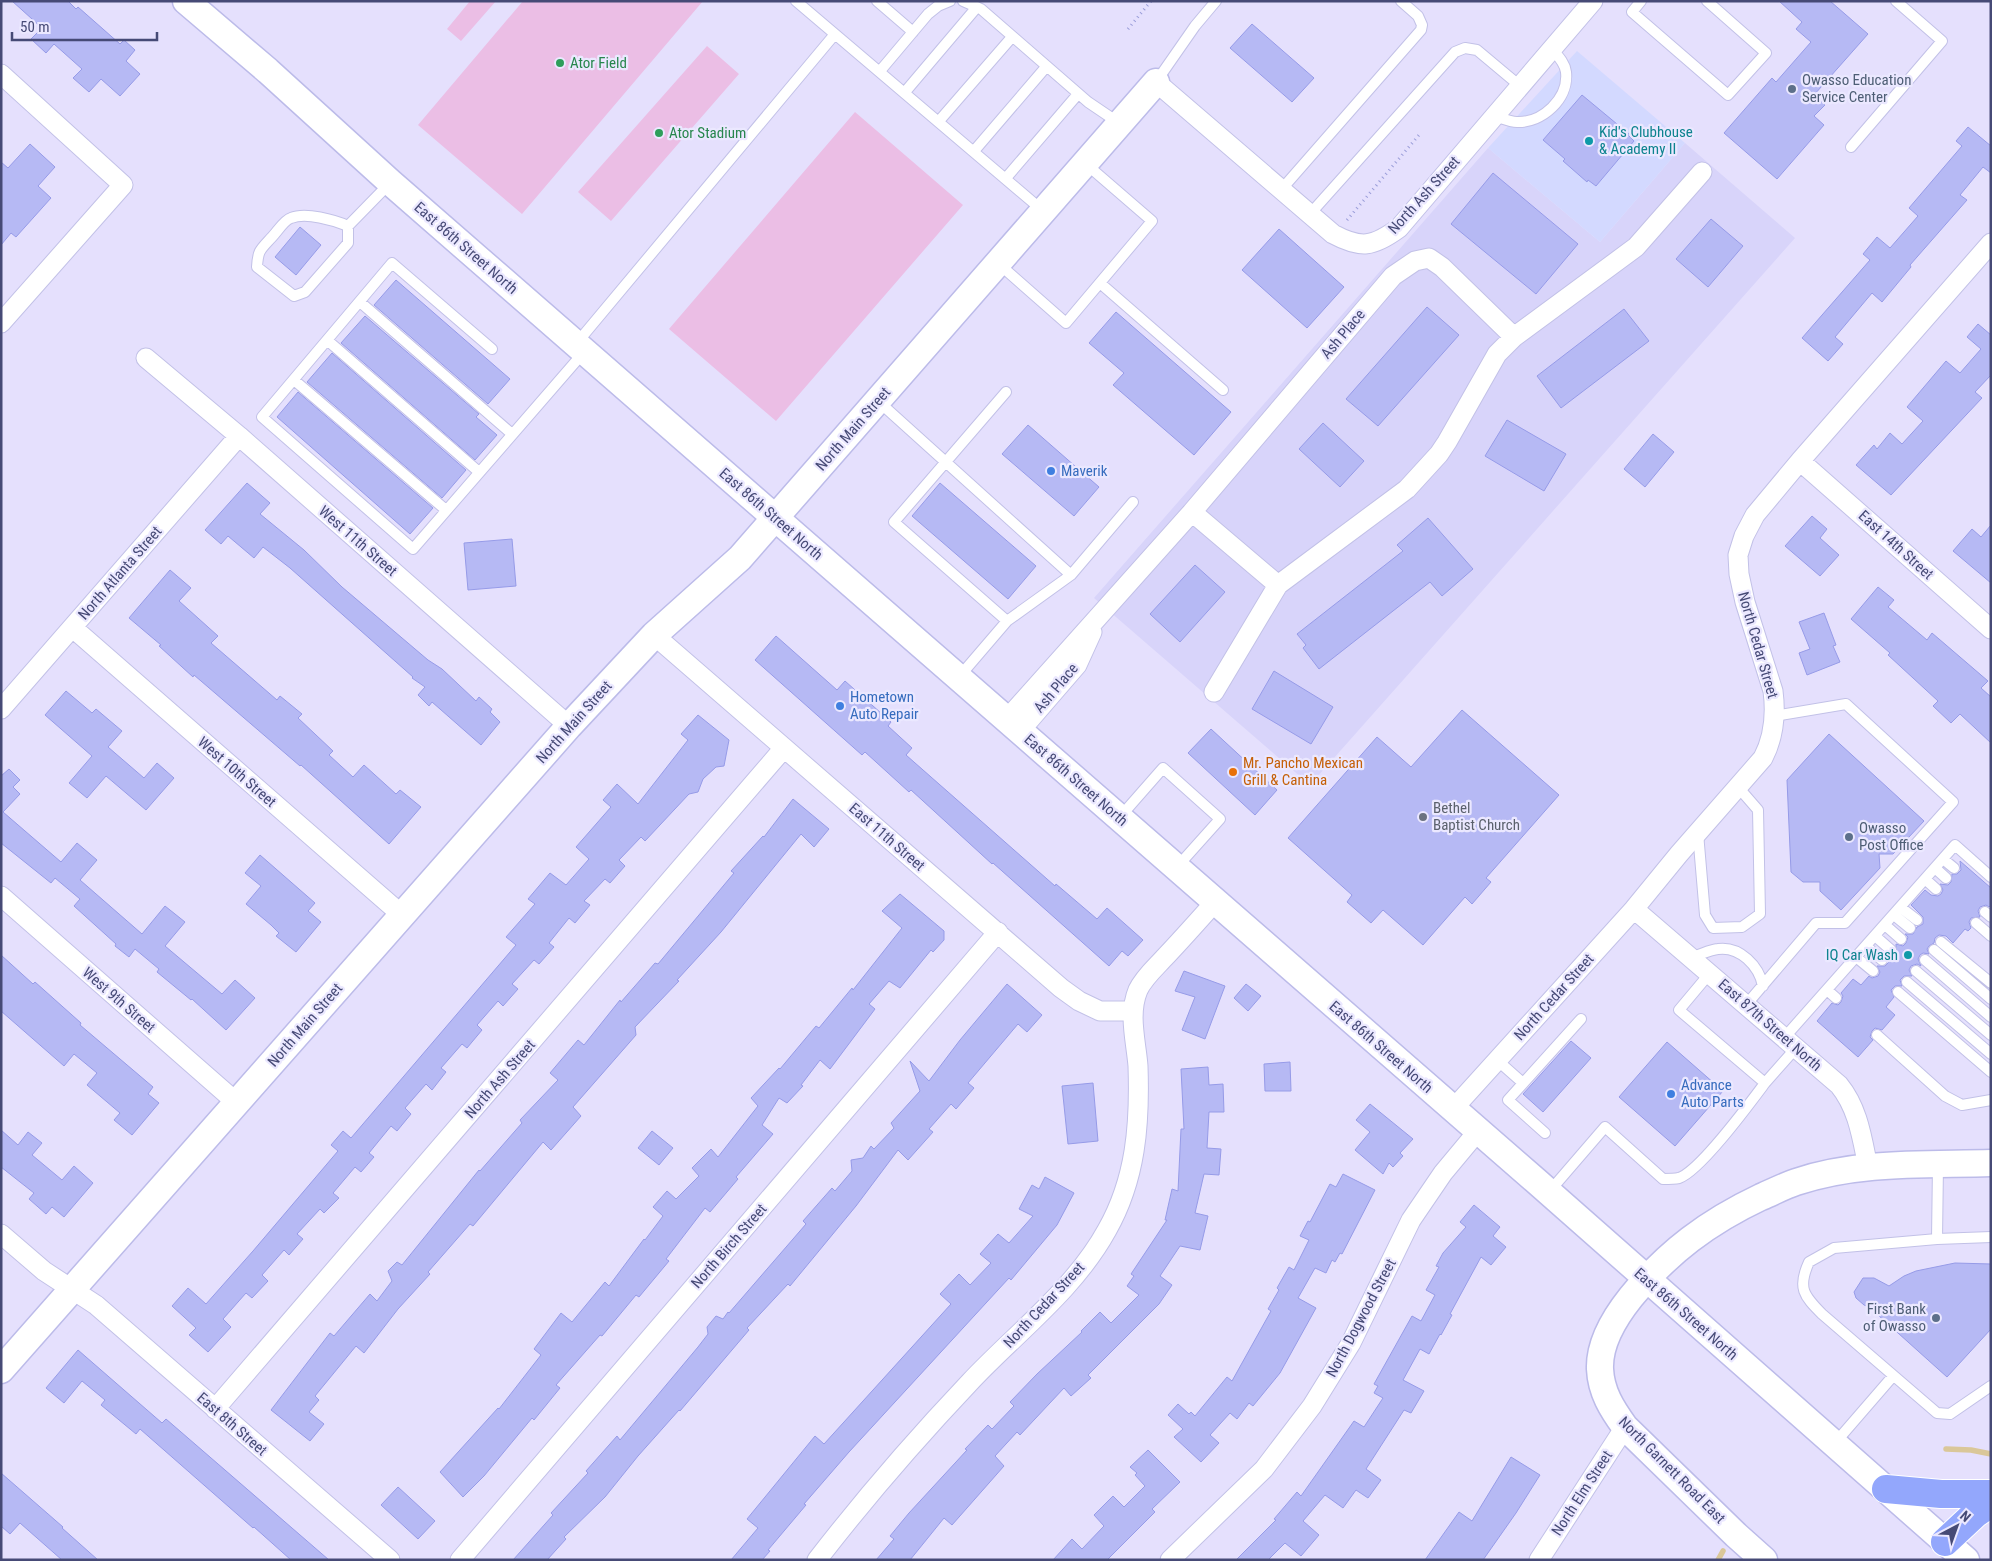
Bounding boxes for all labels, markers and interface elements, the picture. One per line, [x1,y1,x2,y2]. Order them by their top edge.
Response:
scale bar [12,10,158,42]
text: 50 m [20,18,50,36]
place label: Ator Field [570,54,627,72]
marker: Ator Field [554,57,566,69]
place label: Owasso Education Service Center [1802,71,1911,106]
marker: Owasso Education Service Center [1786,83,1798,95]
place label: Kid's Clubhouse & Academy II [1599,123,1693,158]
place label: Ator Stadium [669,124,746,142]
marker: Ator Stadium [653,127,665,139]
marker: Kid's Clubhouse & Academy II [1583,135,1595,147]
street label: North Ash Street [1384,152,1464,238]
street label: East 86th Street North [411,198,521,298]
street label: Ash Place [1317,306,1369,362]
street label: North Main Street [812,384,894,474]
place label: Maverik [1061,462,1108,480]
street label: East 86th Street North [716,464,826,564]
marker: Maverik [1045,465,1057,477]
street label: West 11th Street [315,502,401,580]
street label: East 14th Street [1855,507,1937,583]
street label: North Atlanta Street [75,523,165,623]
street label: North Cedar Street [1734,590,1782,700]
street label: Ash Place [1030,660,1082,716]
street label: North Main Street [532,677,616,767]
place label: Hometown Auto Repair [850,688,919,723]
marker: Hometown Auto Repair [834,700,846,712]
street label: East 86th Street North [1021,730,1131,830]
street label: West 10th Street [194,733,280,811]
place label: Mr. Pancho Mexican Grill & Cantina [1243,754,1363,789]
marker: Mr. Pancho Mexican Grill & Cantina [1227,766,1239,778]
street label: East 11th Street [845,799,929,875]
place label: Bethel Baptist Church [1433,799,1520,834]
marker: Bethel Baptist Church [1417,811,1429,823]
place label: Owasso Post Office [1859,819,1924,854]
marker: Owasso Post Office [1843,831,1855,843]
place label: IQ Car Wash [1826,946,1898,964]
marker: IQ Car Wash [1902,949,1914,961]
street label: North Cedar Street [1510,950,1598,1044]
street label: West 9th Street [79,963,159,1037]
street label: East 87th Street North [1715,975,1825,1075]
street label: North Main Street [264,980,346,1070]
street label: East 86th Street North [1326,997,1436,1097]
street label: North Ash Street [461,1036,539,1122]
place label: Advance Auto Parts [1681,1076,1744,1111]
marker: Advance Auto Parts [1665,1088,1677,1100]
street label: North Birch Street [688,1200,770,1292]
street label: North Dogwood Street [1322,1256,1400,1380]
street label: North Cedar Street [1000,1259,1088,1351]
street label: East 86th Street North [1631,1264,1741,1364]
place label: First Bank of Owasso [1863,1300,1926,1335]
marker: First Bank of Owasso [1930,1312,1942,1324]
street label: East 8th Street [193,1389,271,1459]
street label: North Garnett Road East [1615,1413,1729,1527]
street label: North Elm Street [1548,1447,1616,1539]
north arrow [1932,1501,1982,1551]
text: N [1957,1507,1974,1525]

